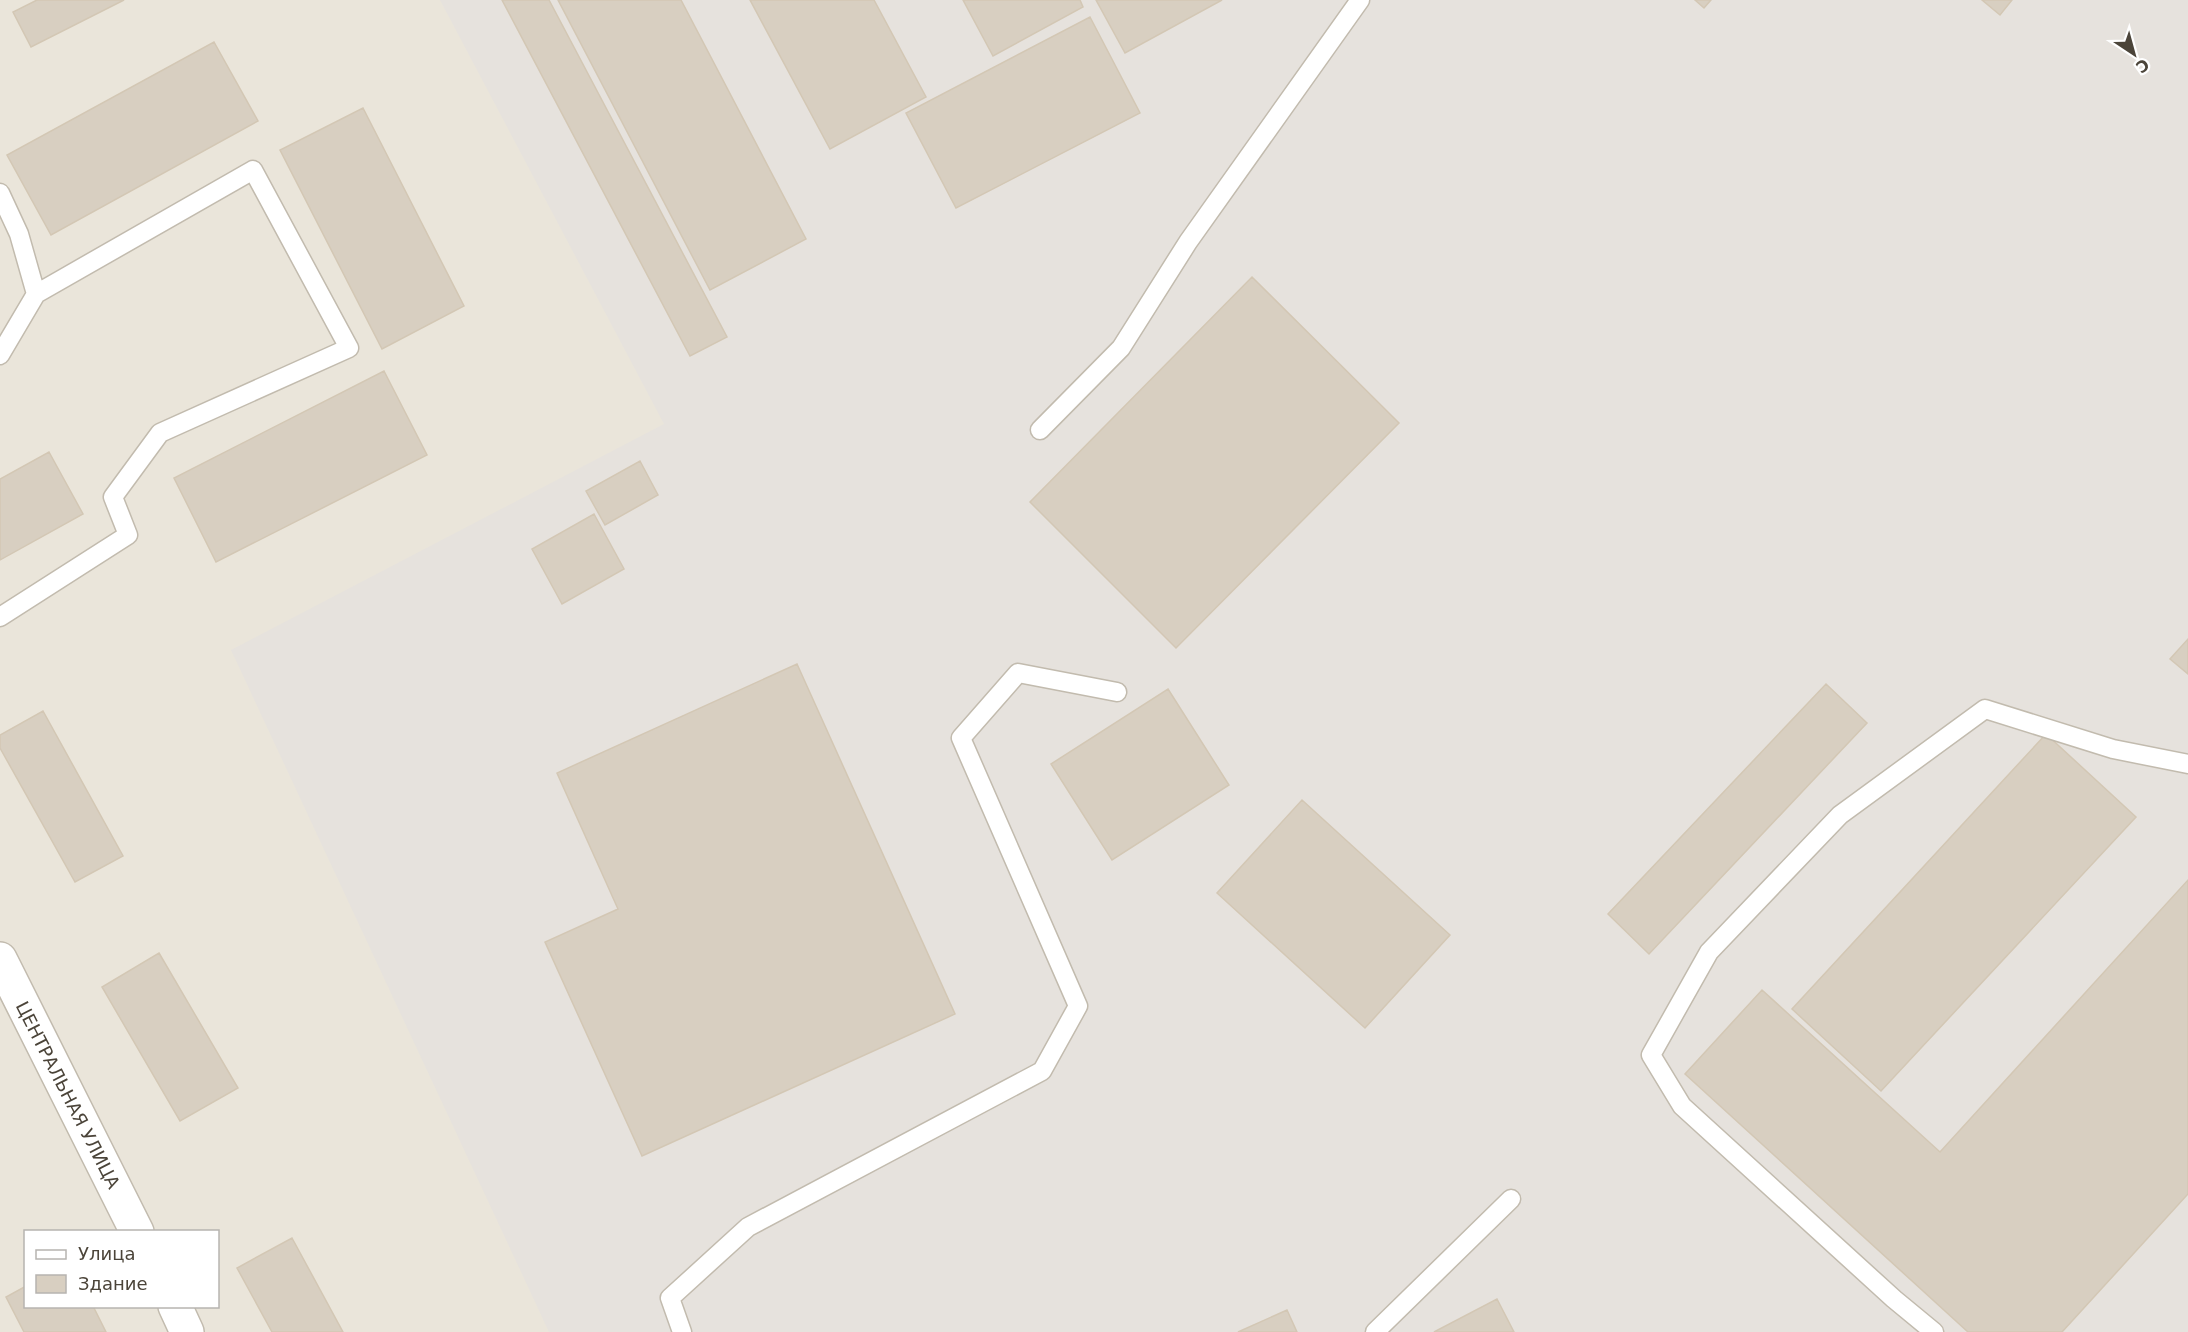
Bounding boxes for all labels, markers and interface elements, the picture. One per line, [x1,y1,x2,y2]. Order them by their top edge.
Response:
north arrow [2104,24,2164,84]
text: С [2132,55,2153,77]
street label: ЦЕНТРАЛЬНАЯ УЛИЦА [12,998,125,1193]
legend [24,1230,219,1308]
text: Улица [78,1243,135,1264]
text: Здание [78,1273,148,1294]

